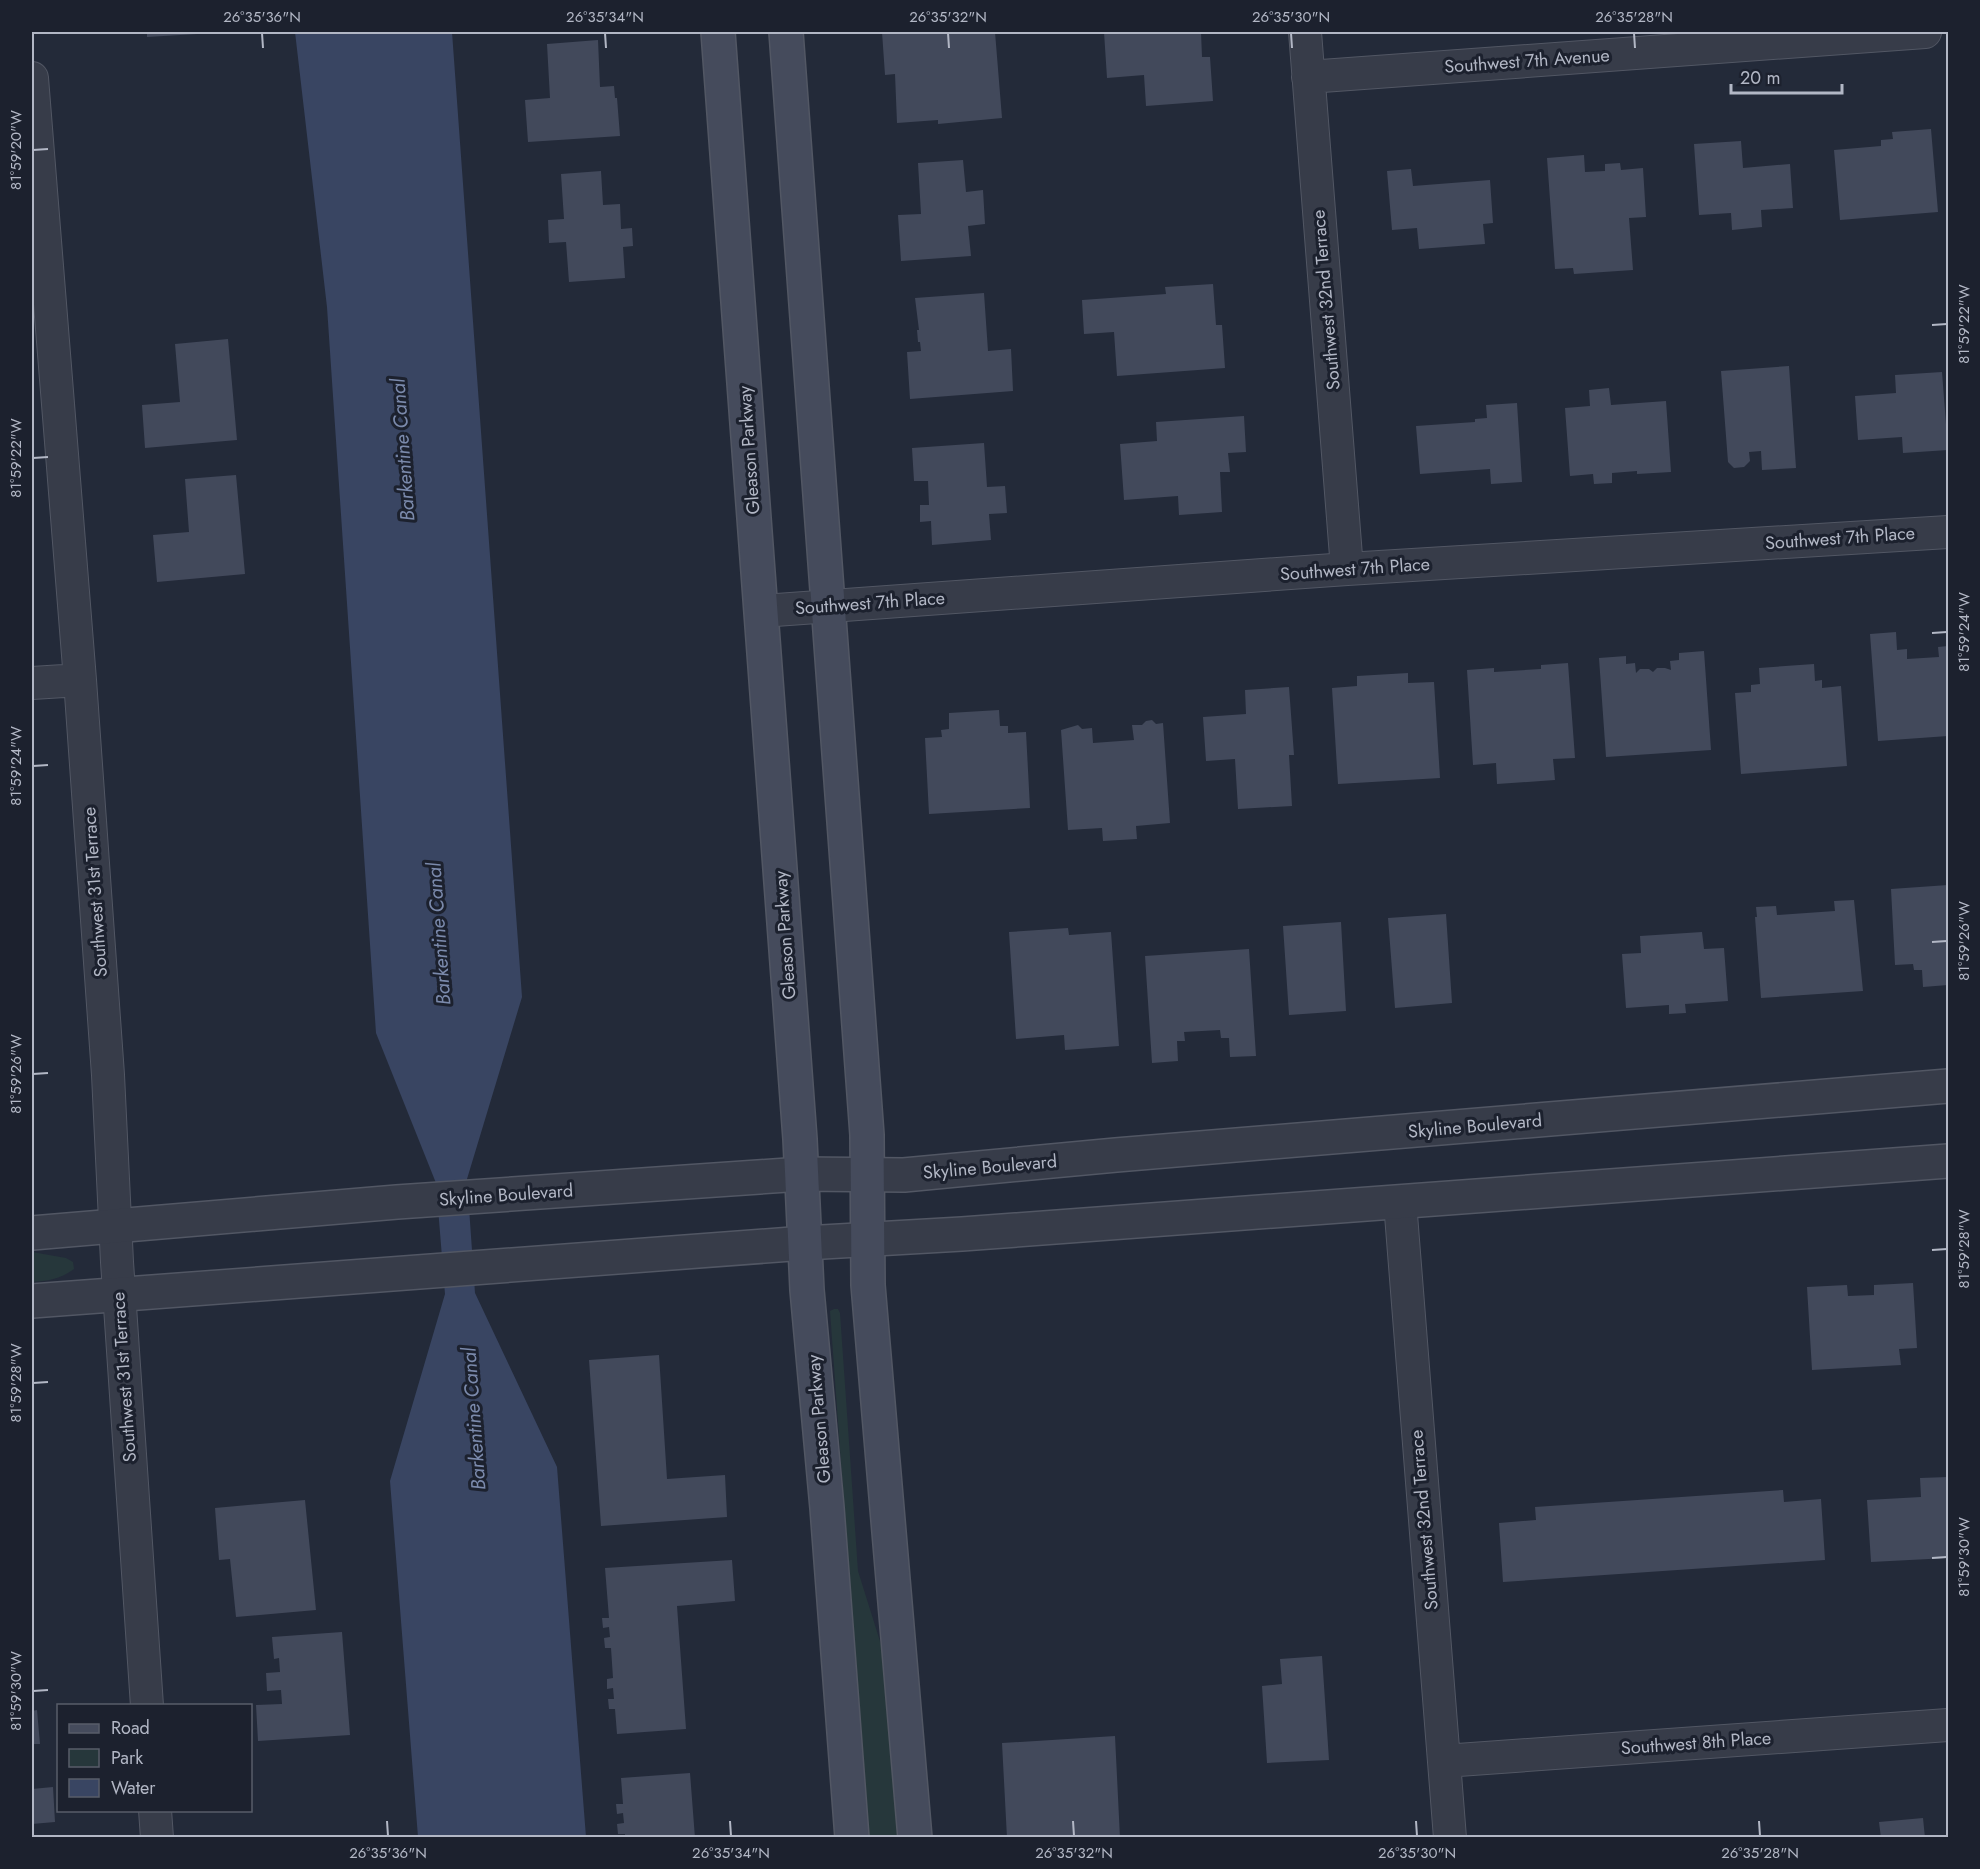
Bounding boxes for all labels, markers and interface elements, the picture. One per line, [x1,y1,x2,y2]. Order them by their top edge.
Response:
text: 26°35'36"N [223,6,301,28]
text: 26°35'34"N [566,6,644,28]
text: 26°35'32"N [909,6,987,28]
text: 26°35'30"N [1252,6,1330,28]
text: 26°35'28"N [1595,6,1673,28]
street label: Southwest 7th Avenue [1443,42,1611,80]
scale bar [1731,57,1842,95]
text: 20 m [1740,65,1780,91]
text: 81°59'20"W [5,110,27,190]
street label: Southwest 32nd Terrace [1305,209,1347,391]
text: 81°59'22"W [1953,284,1975,364]
water label: Barkentine Canal [383,376,422,522]
street label: Gleason Parkway [732,385,766,515]
text: 81°59'22"W [5,418,27,498]
street label: Southwest 7th Place [1764,520,1916,556]
street label: Southwest 7th Place [1279,551,1431,587]
street label: Southwest 7th Place [794,585,946,621]
text: 81°59'24"W [1953,592,1975,672]
text: 81°59'24"W [5,726,27,806]
street label: Southwest 31st Terrace [76,806,114,978]
water label: Barkentine Canal [419,860,458,1006]
street label: Gleason Parkway [768,870,802,1000]
text: 81°59'26"W [1953,901,1975,981]
text: 81°59'26"W [5,1034,27,1114]
street label: Skyline Boulevard [1407,1107,1543,1145]
street label: Skyline Boulevard [922,1148,1058,1186]
street label: Skyline Boulevard [438,1177,574,1213]
text: 81°59'28"W [1953,1209,1975,1289]
street label: Southwest 31st Terrace [105,1291,143,1463]
text: 81°59'28"W [5,1343,27,1423]
water label: Barkentine Canal [454,1345,493,1491]
street label: Gleason Parkway [800,1354,838,1484]
street label: Southwest 32nd Terrace [1403,1429,1445,1611]
text: 81°59'30"W [1953,1517,1975,1597]
text: 81°59'30"W [5,1651,27,1731]
legend [57,1704,252,1812]
text: Road [111,1715,150,1741]
street label: Southwest 8th Place [1620,1725,1772,1761]
text: Park [111,1745,143,1771]
text: Water [111,1775,156,1801]
text: 26°35'36"N [349,1842,427,1864]
text: 26°35'34"N [692,1842,770,1864]
text: 26°35'32"N [1035,1842,1113,1864]
text: 26°35'30"N [1378,1842,1456,1864]
text: 26°35'28"N [1721,1842,1799,1864]

